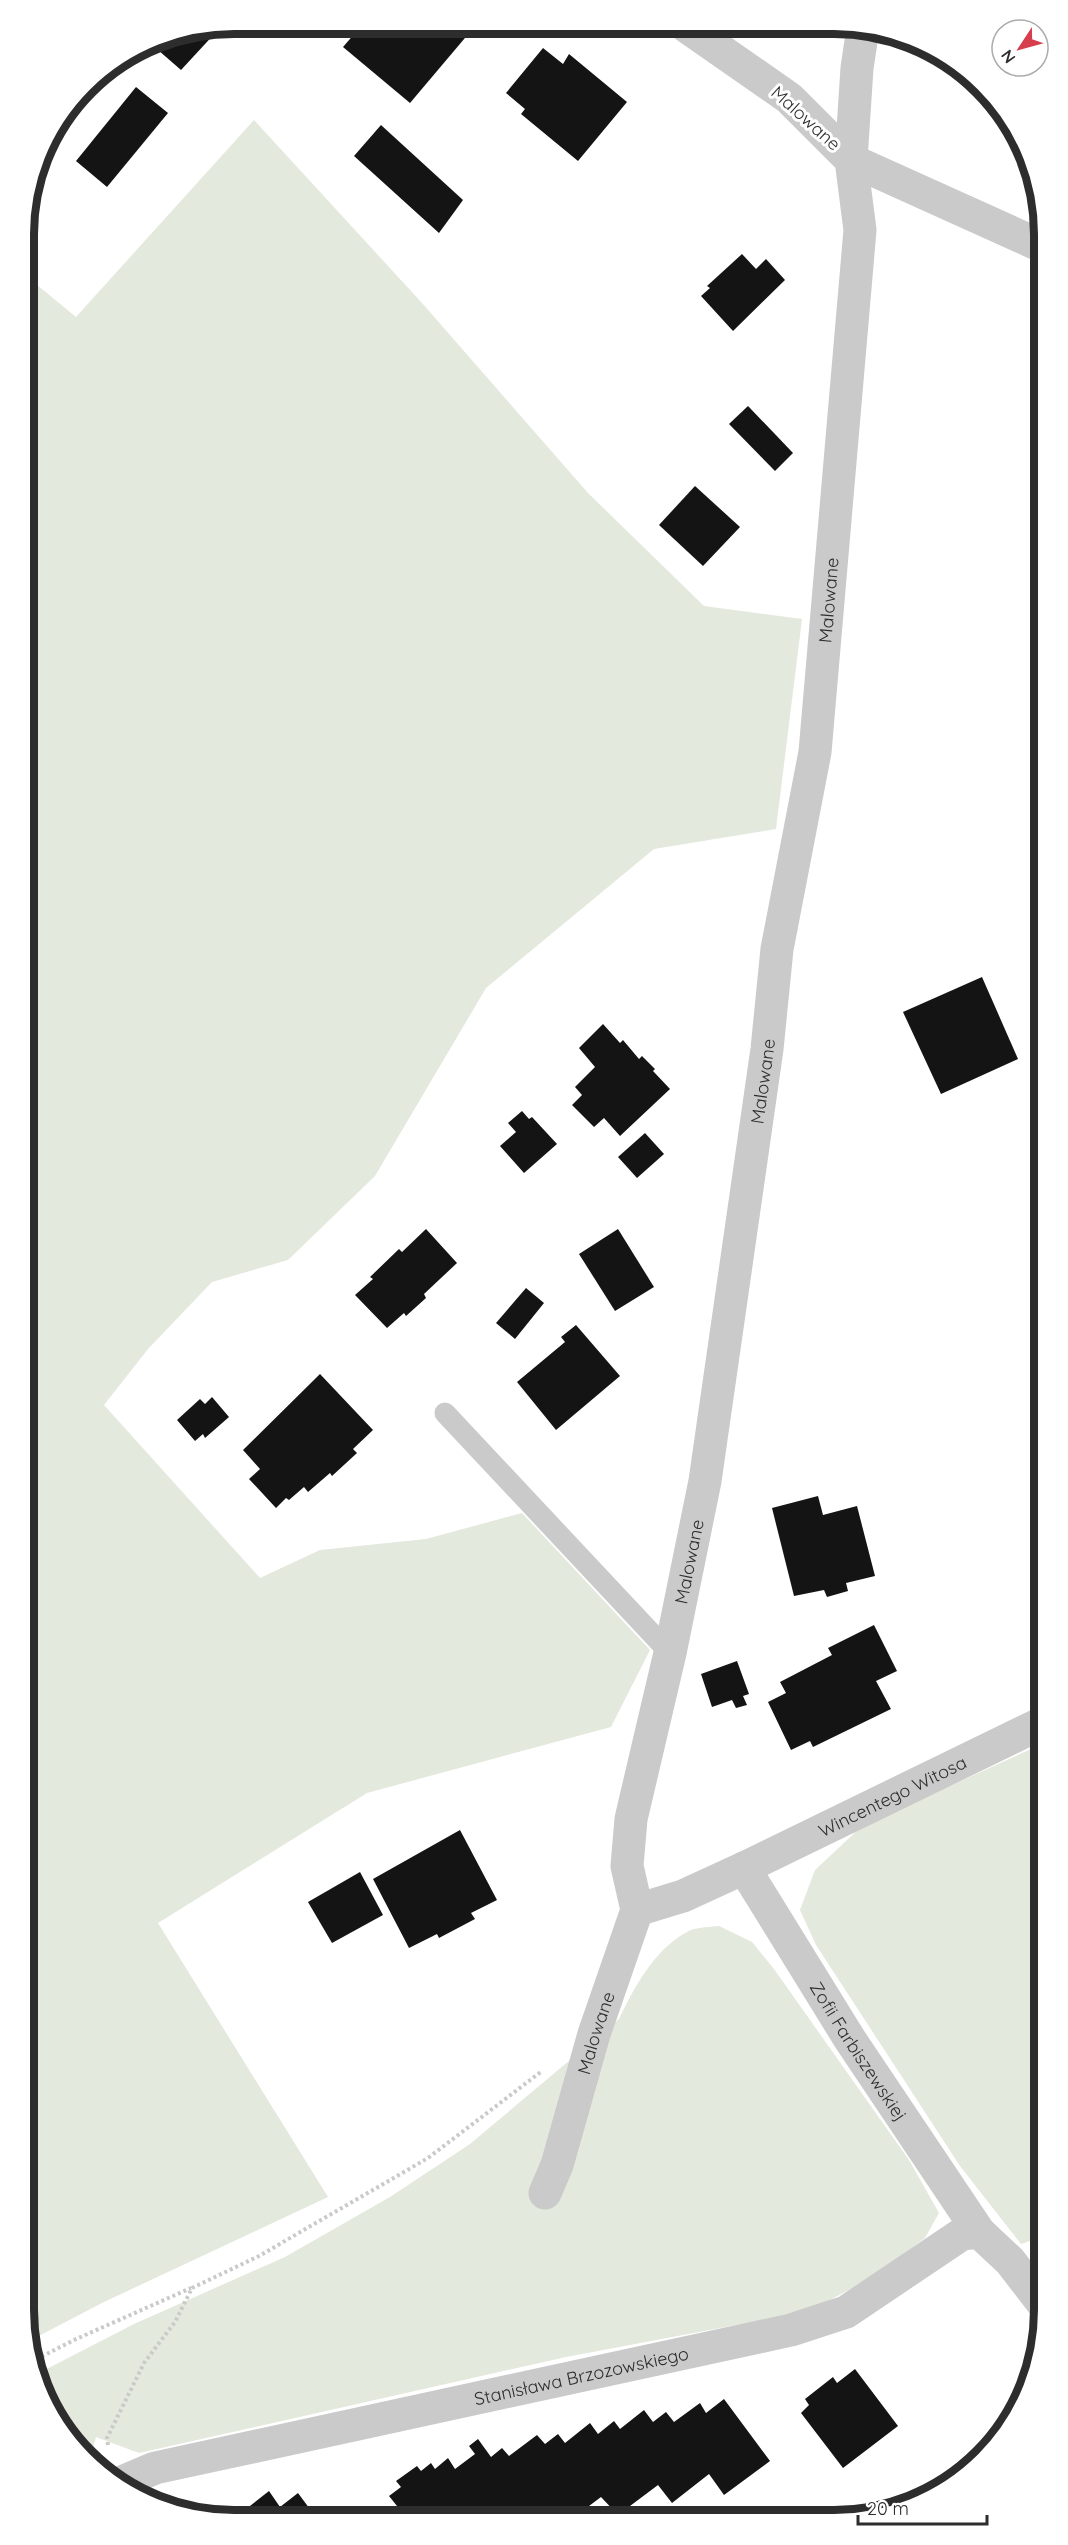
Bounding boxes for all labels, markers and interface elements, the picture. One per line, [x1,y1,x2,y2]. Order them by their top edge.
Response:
north arrow [990,18,1050,78]
text: N [996,46,1019,67]
street label: Malowane [766,81,846,155]
street label: Malowane [813,557,843,644]
street label: Malowane [745,1038,779,1125]
street label: Malowane [669,1517,708,1606]
street label: Wincentego Witosa [814,1750,970,1842]
street label: Zofii Farbiszewskiej [805,1977,913,2125]
street label: Malowane [572,1988,619,2077]
street label: Stanisława Brzozowskiego [472,2341,691,2410]
scale bar [858,2488,987,2526]
text: 20 m [867,2497,909,2520]

